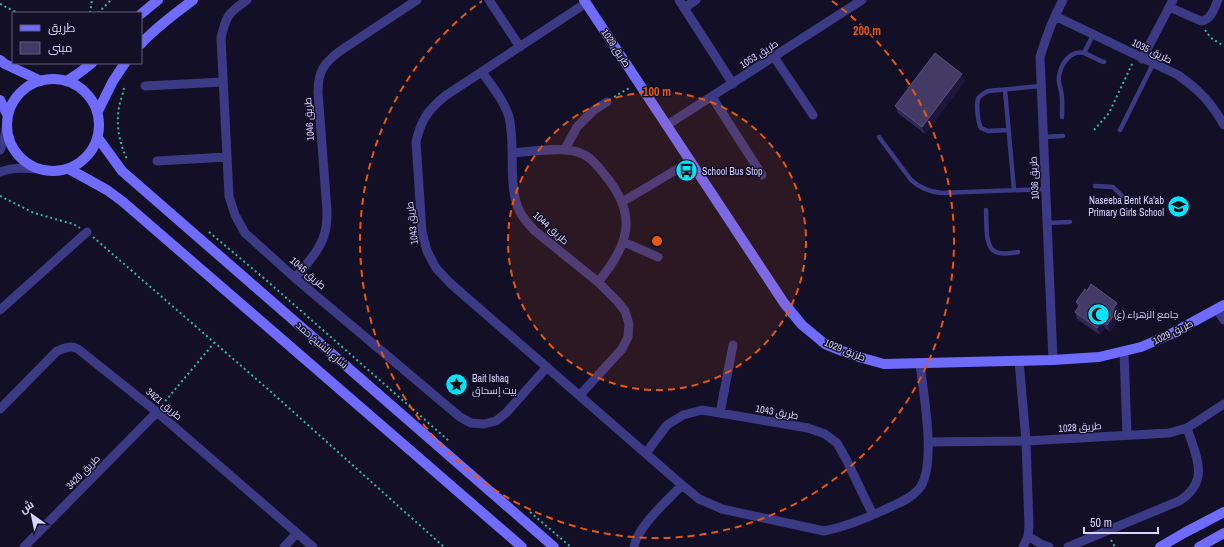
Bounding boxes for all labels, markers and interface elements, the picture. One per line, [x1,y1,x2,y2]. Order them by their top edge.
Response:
legend [12,12,142,64]
text: طريق [48,20,76,36]
text: 200 m [853,23,881,39]
street label: طريق 1029 [598,26,634,70]
street label: طريق 1035 [1130,36,1174,66]
street label: طريق 1053 [737,37,781,71]
text: مبنى [48,40,73,56]
text: 100 m [643,84,671,100]
street label: طريق 1046 [301,97,317,141]
street label: طريق 1036 [1026,156,1042,200]
bus stop icon: School Bus Stop [674,158,700,184]
place label: School Bus Stop [702,165,763,178]
school or university icon: Naseeba Bent Ka'ab Primary Girls School [1166,193,1192,219]
place label: Naseeba Bent Ka'ab Primary Girls School [1088,194,1164,219]
street label: طريق 1043 [403,201,421,245]
street label: طريق 1044 [531,209,571,247]
centre of rings [650,234,664,248]
street label: طريق 1045 [287,254,329,292]
mosque icon: جامع الزهراء (ع) [1086,301,1112,327]
place label: جامع الزهراء (ع) [1114,308,1178,321]
street label: طريق 1029 [1151,317,1195,347]
street label: شارع الشيخ حمد [293,319,351,371]
street label: طريق 1029 [822,336,868,364]
place icon: Bait Ishaq بيت إسحاق [444,371,470,397]
place label: Bait Ishaq بيت إسحاق [472,372,517,397]
street label: طريق 3421 [143,385,185,423]
street label: طريق 1043 [755,402,799,422]
street label: طريق 1028 [1058,419,1102,435]
street label: طريق 3420 [63,452,103,492]
north arrow [12,495,52,535]
text: ش [17,497,36,516]
scale bar [1084,509,1158,535]
text: 50 m [1090,515,1112,531]

